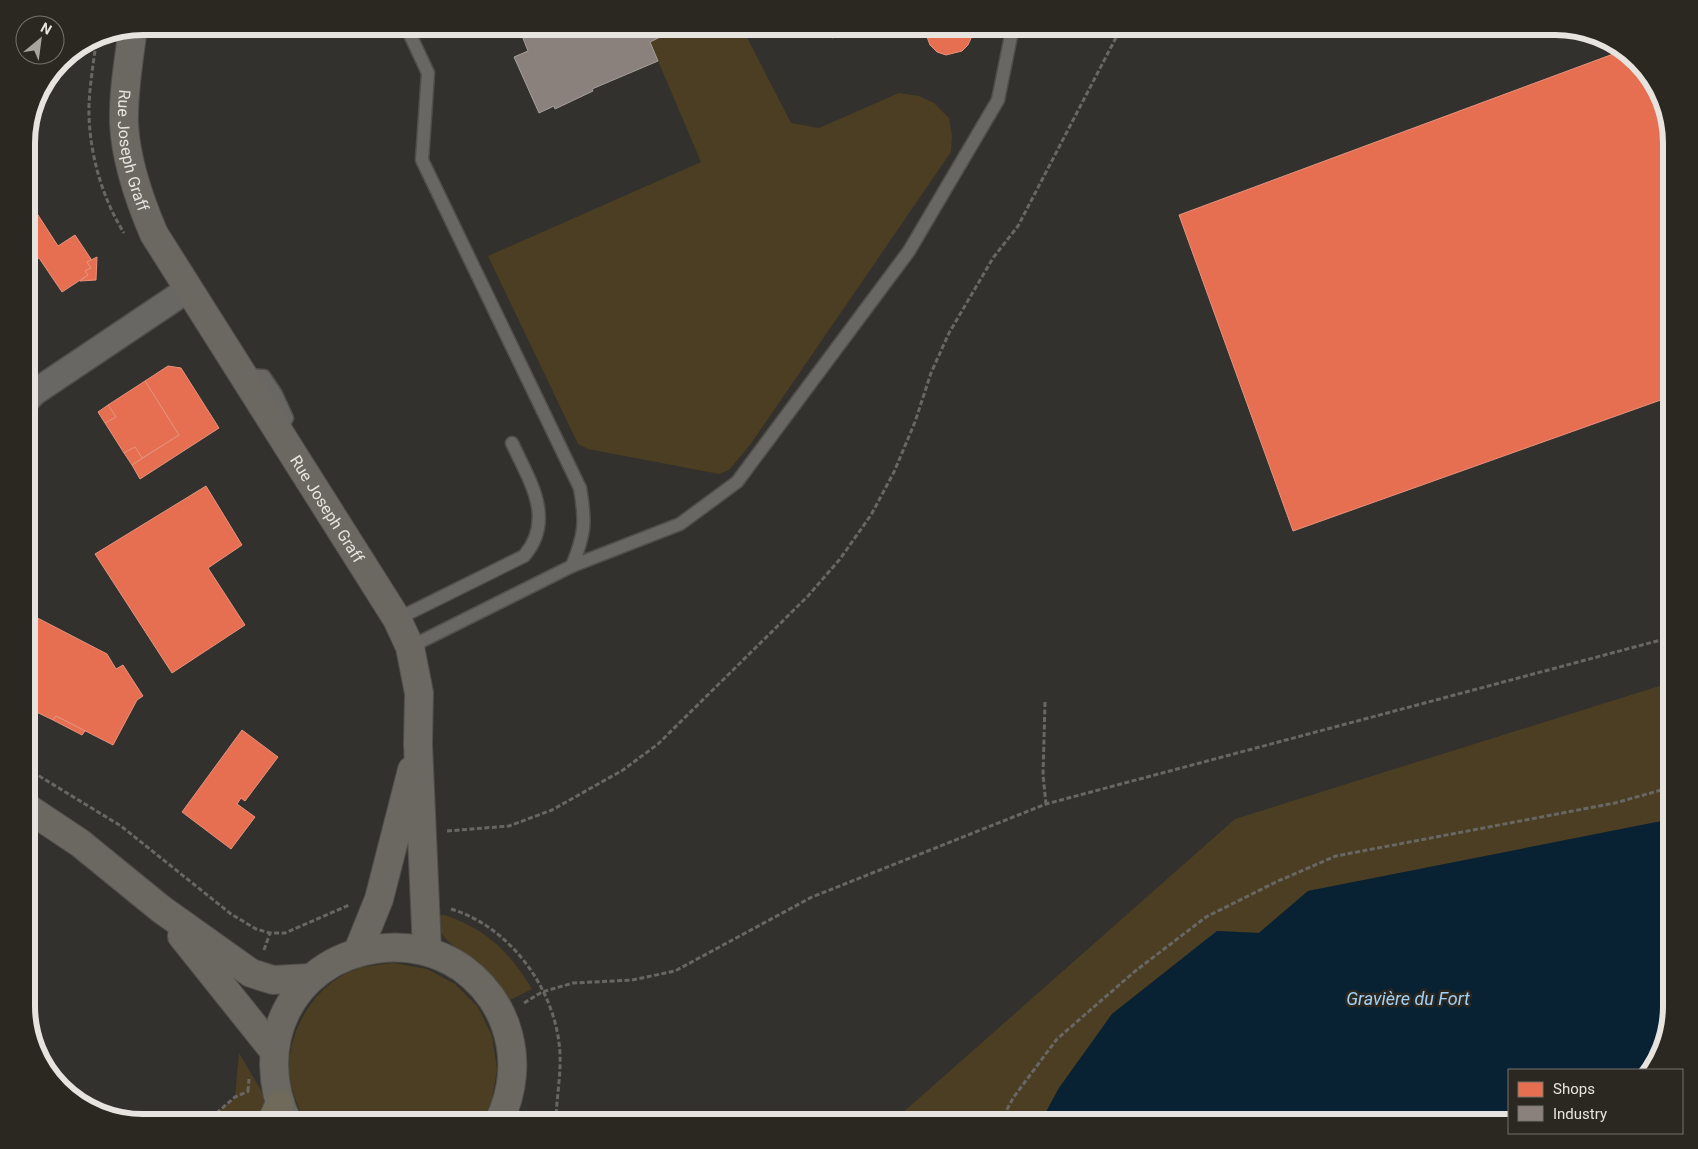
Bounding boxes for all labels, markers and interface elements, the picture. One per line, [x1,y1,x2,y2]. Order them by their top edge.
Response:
north arrow [15,15,65,65]
text: N [38,19,55,38]
street label: Rue Joseph Graff [114,89,153,214]
street label: Rue Joseph Graff [286,451,369,566]
water label: Gravière du Fort [1346,988,1470,1009]
legend [1508,1069,1683,1134]
text: Shops [1553,1080,1595,1098]
text: Industry [1553,1105,1607,1123]

